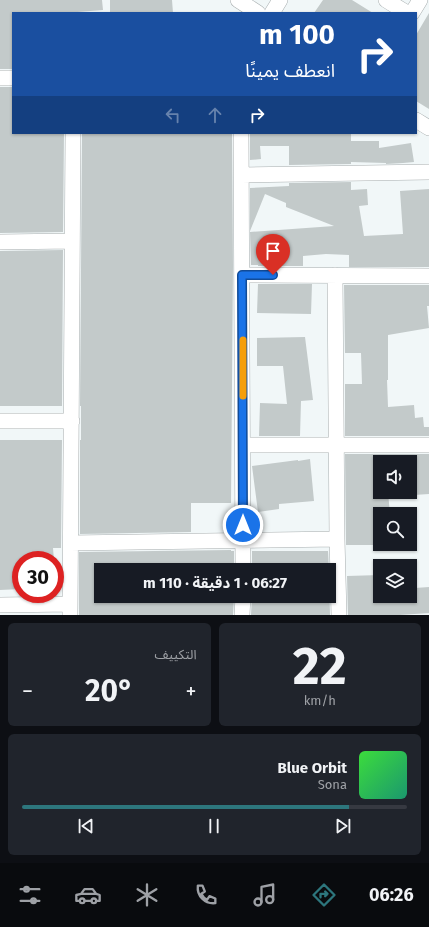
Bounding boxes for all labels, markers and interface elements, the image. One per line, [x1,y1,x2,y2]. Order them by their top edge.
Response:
text: 100 m [259,18,335,51]
icon: right [349,28,401,80]
text: انعطف يمينًا [245,60,335,82]
icon: left [162,104,184,126]
icon: ahead [204,104,226,126]
icon: right [246,104,268,126]
pin [256,234,290,275]
icon: arrive [262,240,284,262]
map controls [373,455,417,603]
button: sound [373,455,417,499]
position arrow [222,504,264,546]
button: search [373,507,417,551]
speed limit sign: 30 [12,551,64,603]
button: layers [373,559,417,603]
text: 06:27 · 1 دقيقة · 110 m [143,574,287,592]
text: 22 [293,635,347,698]
text: التكييف [155,647,197,662]
text: 20° [85,673,134,709]
text: − [22,678,33,705]
text: + [186,678,196,705]
text: km/h [304,693,336,708]
text: Blue Orbit [278,759,347,777]
text: Sona [318,777,347,792]
icon: previous [75,815,97,837]
icon: pause [203,815,225,837]
icon: next [332,815,354,837]
icon: filters [16,881,44,909]
icon: car [74,881,102,909]
icon: climate [133,881,161,909]
icon: phone [192,881,220,909]
icon: music [251,881,279,909]
icon: directions [310,881,338,909]
text: 06:26 [369,884,414,906]

